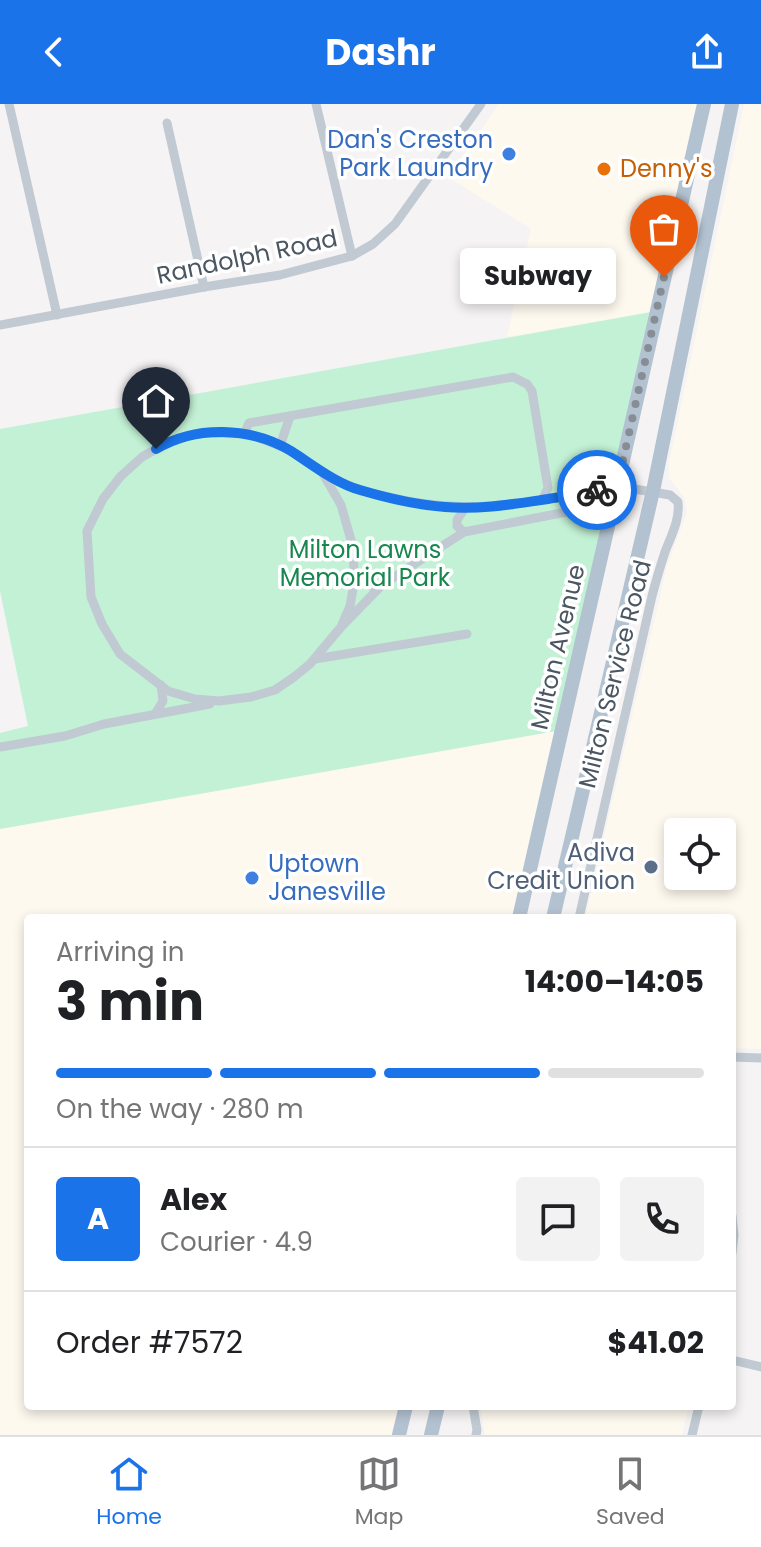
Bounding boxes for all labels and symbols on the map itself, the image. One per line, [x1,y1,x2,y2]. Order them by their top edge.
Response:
place label: Dan's Creston Park Laundry [327,123,493,184]
marker: Dan's Creston Park Laundry [500,145,518,163]
place label: Denny's [620,152,712,185]
marker: Denny's [595,160,613,178]
pin [630,195,698,277]
street label: Randolph Road [153,221,340,292]
callout: Subway [460,249,616,305]
pin [122,367,190,449]
courier [557,450,637,530]
park label: Milton Lawns Memorial Park [280,533,451,594]
street label: Milton Service Road [570,556,659,791]
street label: Milton Avenue [522,561,593,733]
place label: Adiva Credit Union [487,836,635,897]
place label: Uptown Janesville [268,847,386,908]
marker: Adiva Credit Union [642,858,660,876]
marker: Uptown Janesville [243,869,261,887]

